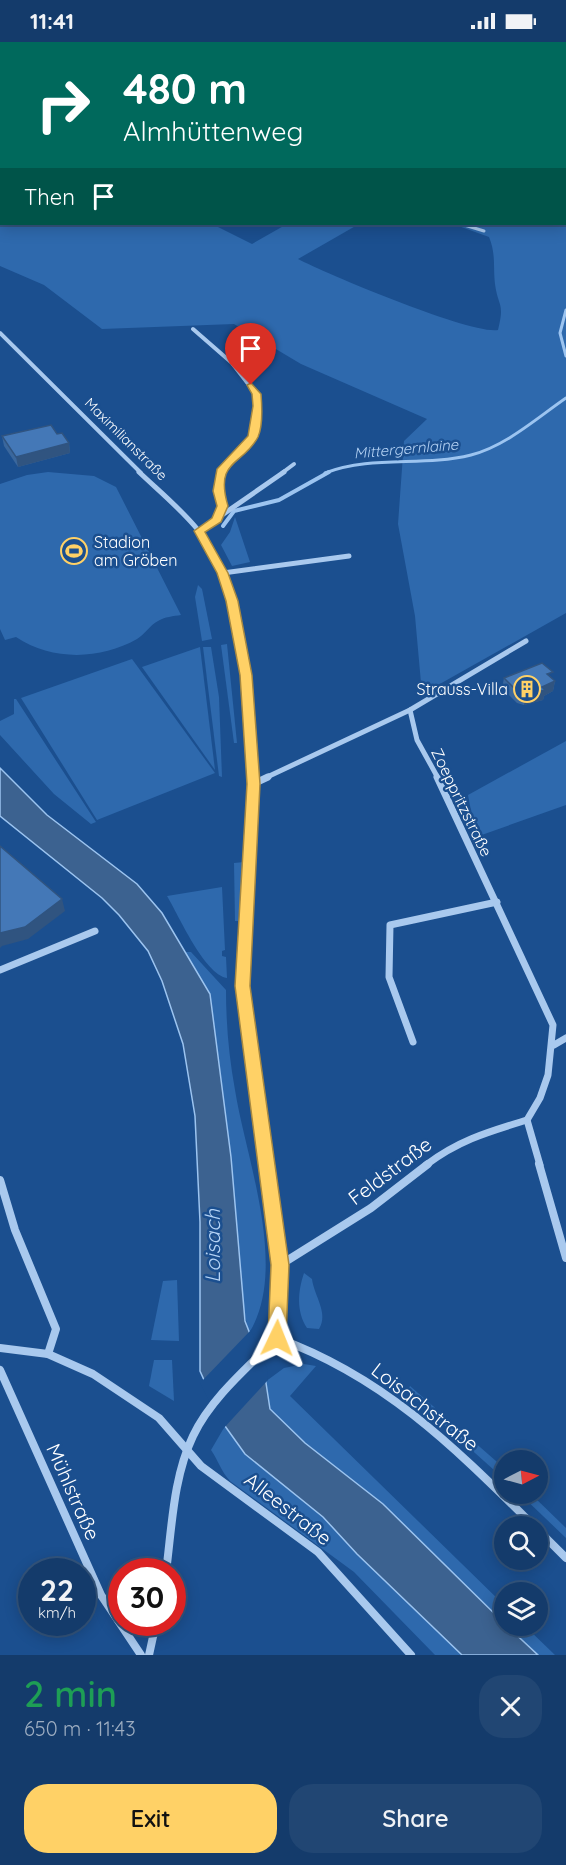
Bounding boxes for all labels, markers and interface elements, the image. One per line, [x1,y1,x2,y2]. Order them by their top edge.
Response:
text: 11:41 [30,7,74,35]
text: 480 m [123,62,247,115]
icon: right [24,66,102,144]
text: Almhüttenweg [123,114,303,148]
icon: arrive [87,180,120,213]
text: Then [24,183,75,211]
pin [225,323,276,385]
icon: arrive [234,332,267,365]
street label: Maximilianstraße [81,394,171,484]
water label: Mittergernlaine [353,434,459,463]
place label: Stadion am Gröben [94,532,178,570]
sports icon: Stadion am Gröben [59,536,89,566]
building icon: Strauss-Villa [512,674,542,704]
place label: Strauss-Villa [417,679,508,699]
street label: Zoeppritzstraße [427,744,497,860]
street label: Feldstraße [343,1131,436,1210]
water label: Loisach [199,1208,225,1283]
position arrow [245,1306,309,1370]
street label: Loisachstraße [367,1357,484,1456]
street label: Mühlstraße [41,1440,106,1544]
north arrow [494,1450,548,1504]
map controls [494,1450,548,1636]
street label: Alleestraße [240,1467,337,1550]
button: search [494,1516,548,1570]
speed limit sign: 30 [108,1558,186,1636]
text: 22 [40,1571,74,1609]
button: layers [494,1582,548,1636]
text: km/h [38,1603,76,1622]
text: 2 min [24,1671,117,1716]
button: close [479,1675,542,1738]
text: 650 m · 11:43 [24,1716,136,1741]
button: Exit [24,1784,277,1853]
button: Share [289,1784,542,1853]

